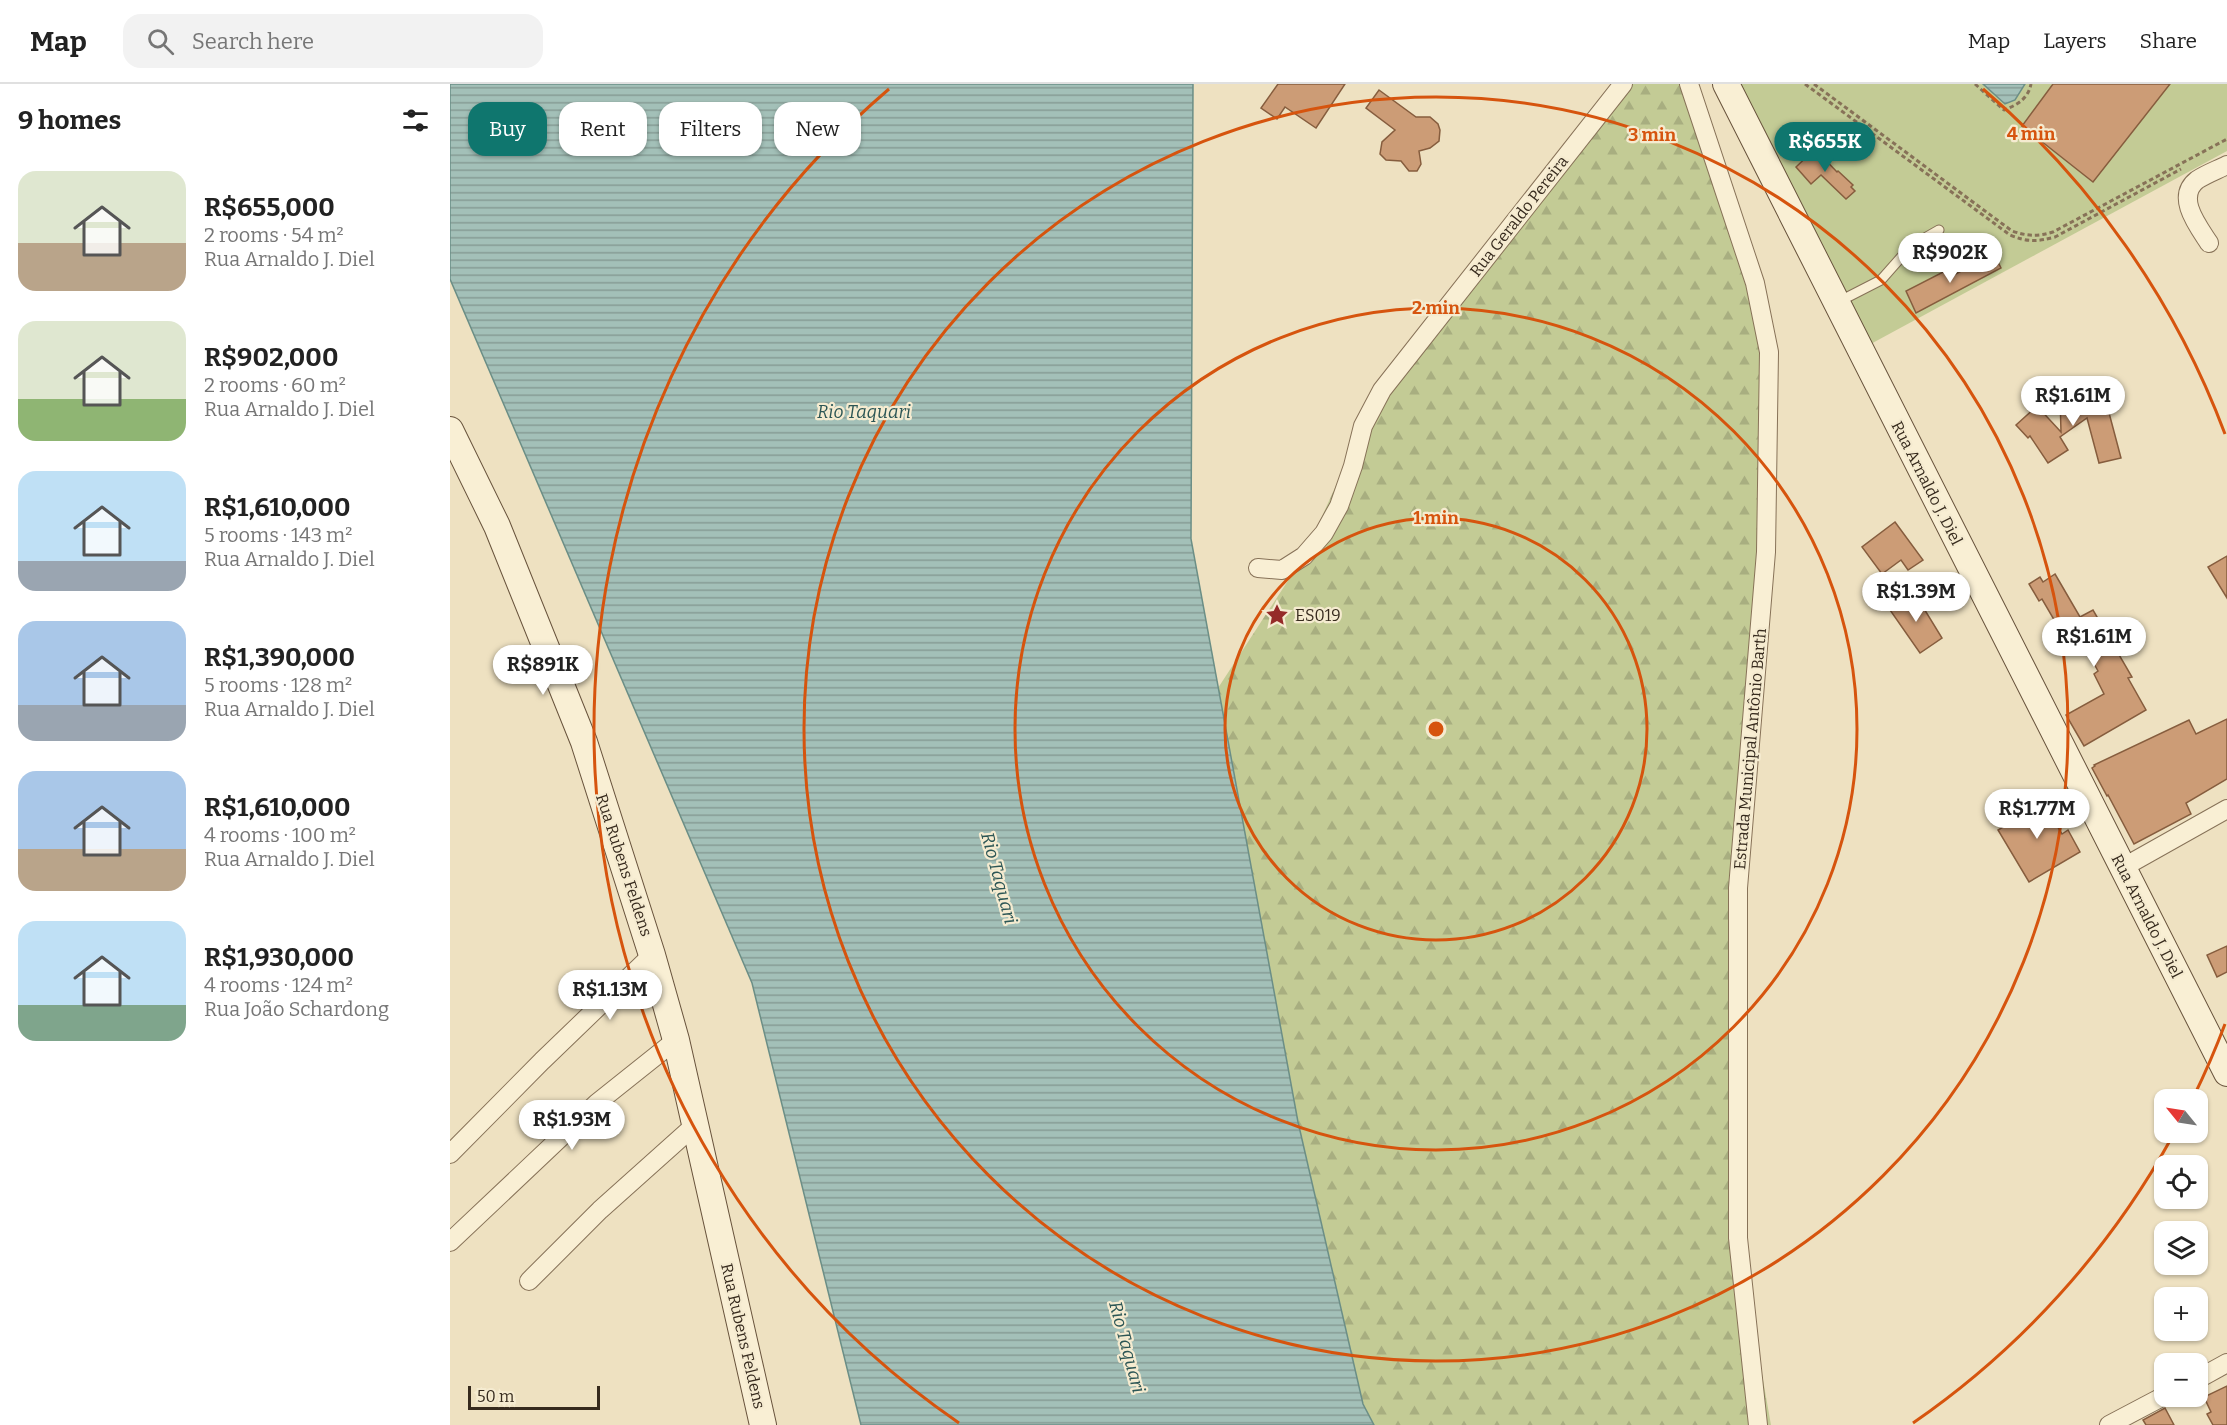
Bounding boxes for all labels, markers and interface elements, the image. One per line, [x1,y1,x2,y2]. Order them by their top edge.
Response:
search box [123,14,543,68]
text: Map [30,25,87,58]
icon: search [144,25,177,58]
text: Search here [192,28,314,55]
text: Map [1968,28,2010,54]
text: Layers [2043,28,2107,54]
text: Share [2140,28,2197,54]
chip: Buy [468,102,547,156]
chip: Rent [559,102,647,156]
chip: Filters [659,102,762,156]
chip: New [774,102,861,156]
icon: filters [399,104,432,137]
text: 9 homes [18,105,121,136]
pin: R$655K [1776,122,1874,173]
text: 4 min [2007,123,2056,145]
text: 3 min [1628,124,1676,146]
text: R$655K [1788,129,1862,153]
street label: Rua Geraldo Pereira [1466,152,1572,280]
text: R$655,000 [204,192,335,223]
icon: home [66,195,138,267]
text: 2 rooms · 54 m² [204,223,344,247]
pin: R$902K [1901,233,1999,284]
text: R$902K [1912,240,1988,264]
text: Rua Arnaldo J. Diel [204,247,375,271]
text: 2 min [1412,297,1460,319]
text: R$902,000 [204,342,338,373]
icon: home [66,345,138,417]
text: 2 rooms · 60 m² [204,373,346,397]
pin: R$1.61M [2018,376,2128,427]
text: R$1.61M [2035,383,2111,407]
text: Rua Arnaldo J. Diel [204,397,375,421]
water label: Rio Taquari [817,401,911,423]
street label: Rua Arnaldo J. Diel [1888,418,1967,549]
text: R$1,610,000 [204,492,350,523]
icon: home [66,495,138,567]
text: 1 min [1413,507,1459,529]
text: 5 rooms · 143 m² [204,523,352,547]
text: Rua Arnaldo J. Diel [204,547,375,571]
pin: R$1.39M [1861,572,1971,623]
text: R$1.39M [1876,579,1956,603]
place icon: ES019 [1264,602,1290,628]
place label: ES019 [1295,606,1341,625]
pin: R$1.61M [2039,617,2149,668]
text: R$1.61M [2056,624,2132,648]
street label: Estrada Municipal Antônio Barth [1730,628,1770,870]
text: R$1,390,000 [204,642,355,673]
icon: home [66,645,138,717]
pin: R$891K [494,645,592,696]
text: R$891K [507,652,579,676]
text: 5 rooms · 128 m² [204,673,352,697]
text: Rua Arnaldo J. Diel [204,697,375,721]
centre of rings [1426,719,1446,739]
pin: R$1.77M [1982,789,2092,840]
street label: Rua Rubens Feldens [592,791,656,939]
text: R$1,610,000 [204,792,350,823]
icon: home [66,795,138,867]
text: R$1.77M [1999,796,2075,820]
text: 4 rooms · 100 m² [204,823,356,847]
water label: Rio Taquari [976,830,1022,926]
text: Rua Arnaldo J. Diel [204,847,375,871]
street label: Rua Arnaldo J. Diel [2108,851,2187,982]
text: R$1,930,000 [204,942,354,973]
icon: home [66,945,138,1017]
pin: R$1.13M [555,970,665,1021]
text: 4 rooms · 124 m² [204,973,353,997]
text: R$1.13M [572,977,648,1001]
text: Rua João Schardong [204,997,389,1021]
north arrow [2154,1089,2208,1143]
map controls [2154,1089,2208,1407]
pin: R$1.93M [517,1100,627,1151]
text: R$1.93M [533,1107,611,1131]
button: locate [2154,1155,2208,1209]
button: layers [2154,1221,2208,1275]
street label: Rua Rubens Feldens [717,1261,769,1411]
button: + [2154,1287,2208,1341]
water label: Rio Taquari [1104,1299,1150,1395]
button: − [2154,1353,2208,1407]
scale bar [468,1383,600,1410]
text: 50 m [477,1387,514,1406]

